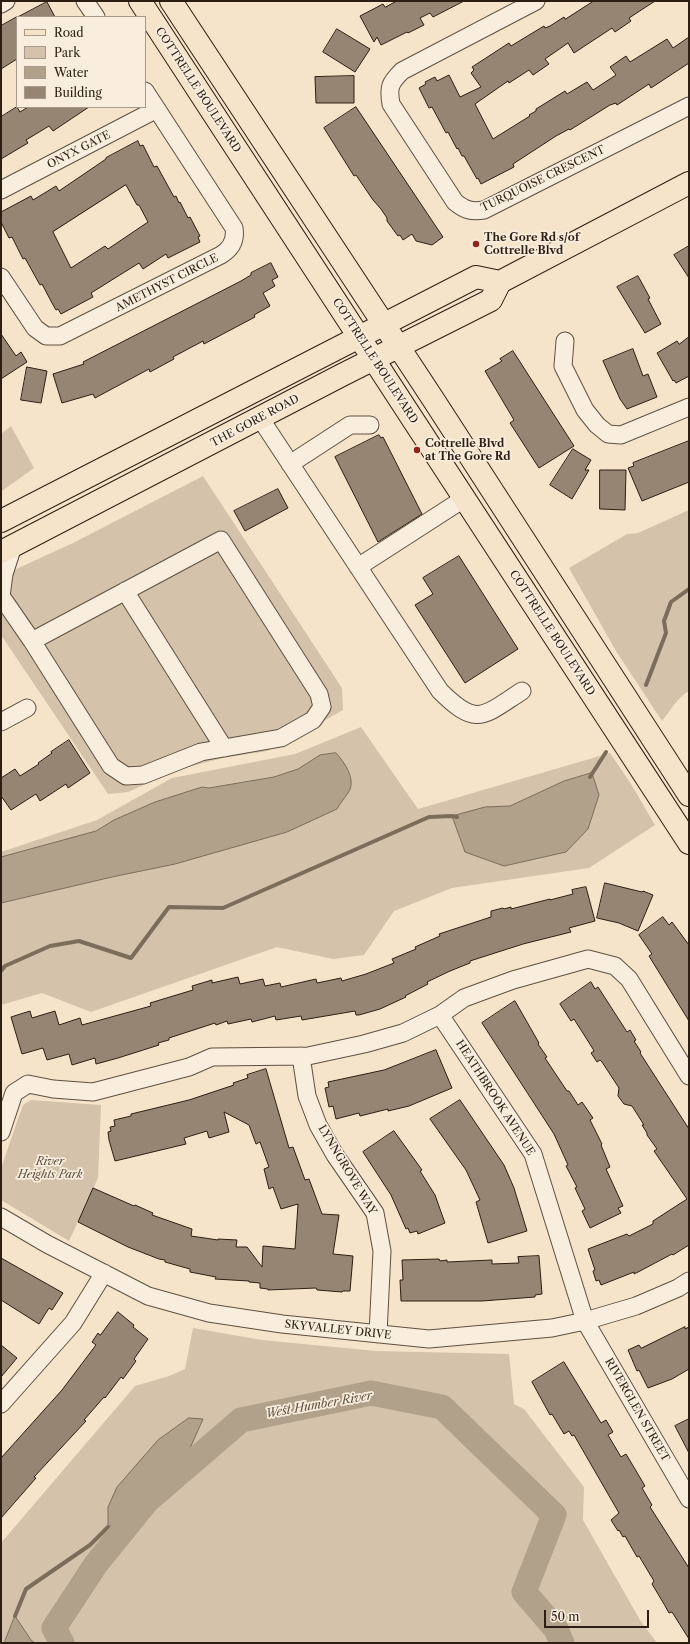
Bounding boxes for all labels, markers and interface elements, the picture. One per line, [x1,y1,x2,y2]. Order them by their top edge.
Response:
legend [16,16,146,108]
text: Road [54,25,84,40]
street label: COTTRELLE BOULEVARD [152,25,244,155]
text: Park [54,45,80,60]
text: Water [54,65,88,80]
text: Building [54,85,102,100]
street label: ONYX GATE [45,128,113,172]
street label: TURQUOISE CRESCENT [479,143,607,215]
place label: The Gore Rd s/of Cottrelle Blvd [484,231,579,257]
marker: The Gore Rd s/of Cottrelle Blvd [471,239,481,249]
street label: AMETHYST CIRCLE [113,251,221,315]
street label: COTTRELLE BOULEVARD [329,296,421,426]
street label: THE GORE ROAD [208,392,302,450]
place label: Cottrelle Blvd at The Gore Rd [425,437,511,463]
marker: Cottrelle Blvd at The Gore Rd [412,445,422,455]
street label: COTTRELLE BOULEVARD [506,568,598,698]
street label: HEATHBROOK AVENUE [453,1038,537,1158]
street label: LYNNGROVE WAY [315,1123,379,1217]
park label: River Heights Park [18,1155,82,1181]
street label: SKYVALLEY DRIVE [284,1318,392,1342]
street label: RIVERGLEN STREET [602,1356,672,1464]
water label: West Humber River [265,1389,373,1421]
scale bar [546,1602,651,1628]
text: 50 m [551,1609,580,1624]

